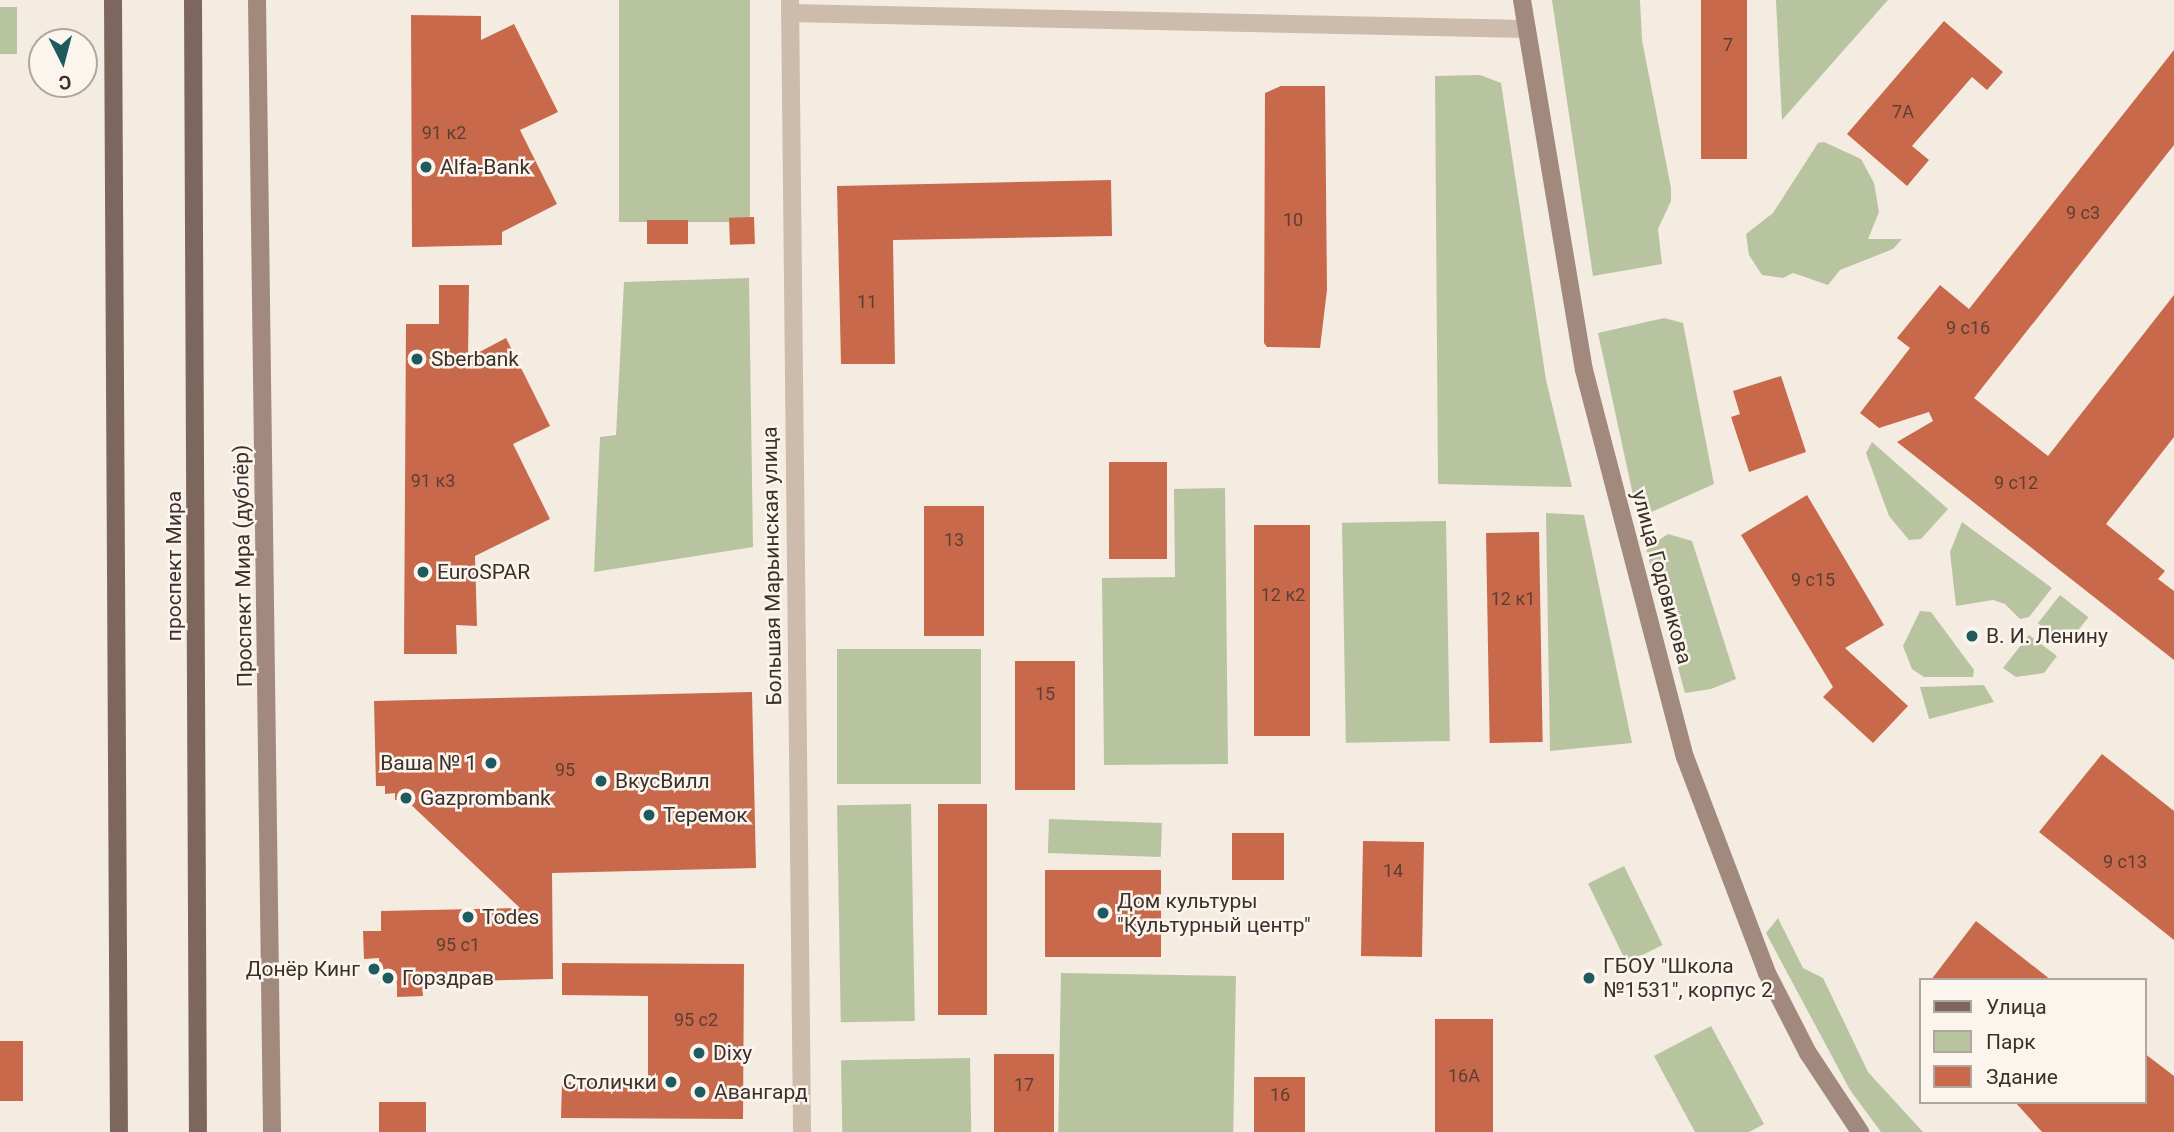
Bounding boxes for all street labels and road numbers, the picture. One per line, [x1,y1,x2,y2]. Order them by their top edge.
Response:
street label: Большая Марьинская улица [757,426,787,706]
street label: Проспект Мира (дублёр) [228,445,258,687]
street label: улица Годовикова [1627,487,1697,667]
street label: проспект Мира [161,491,187,641]

